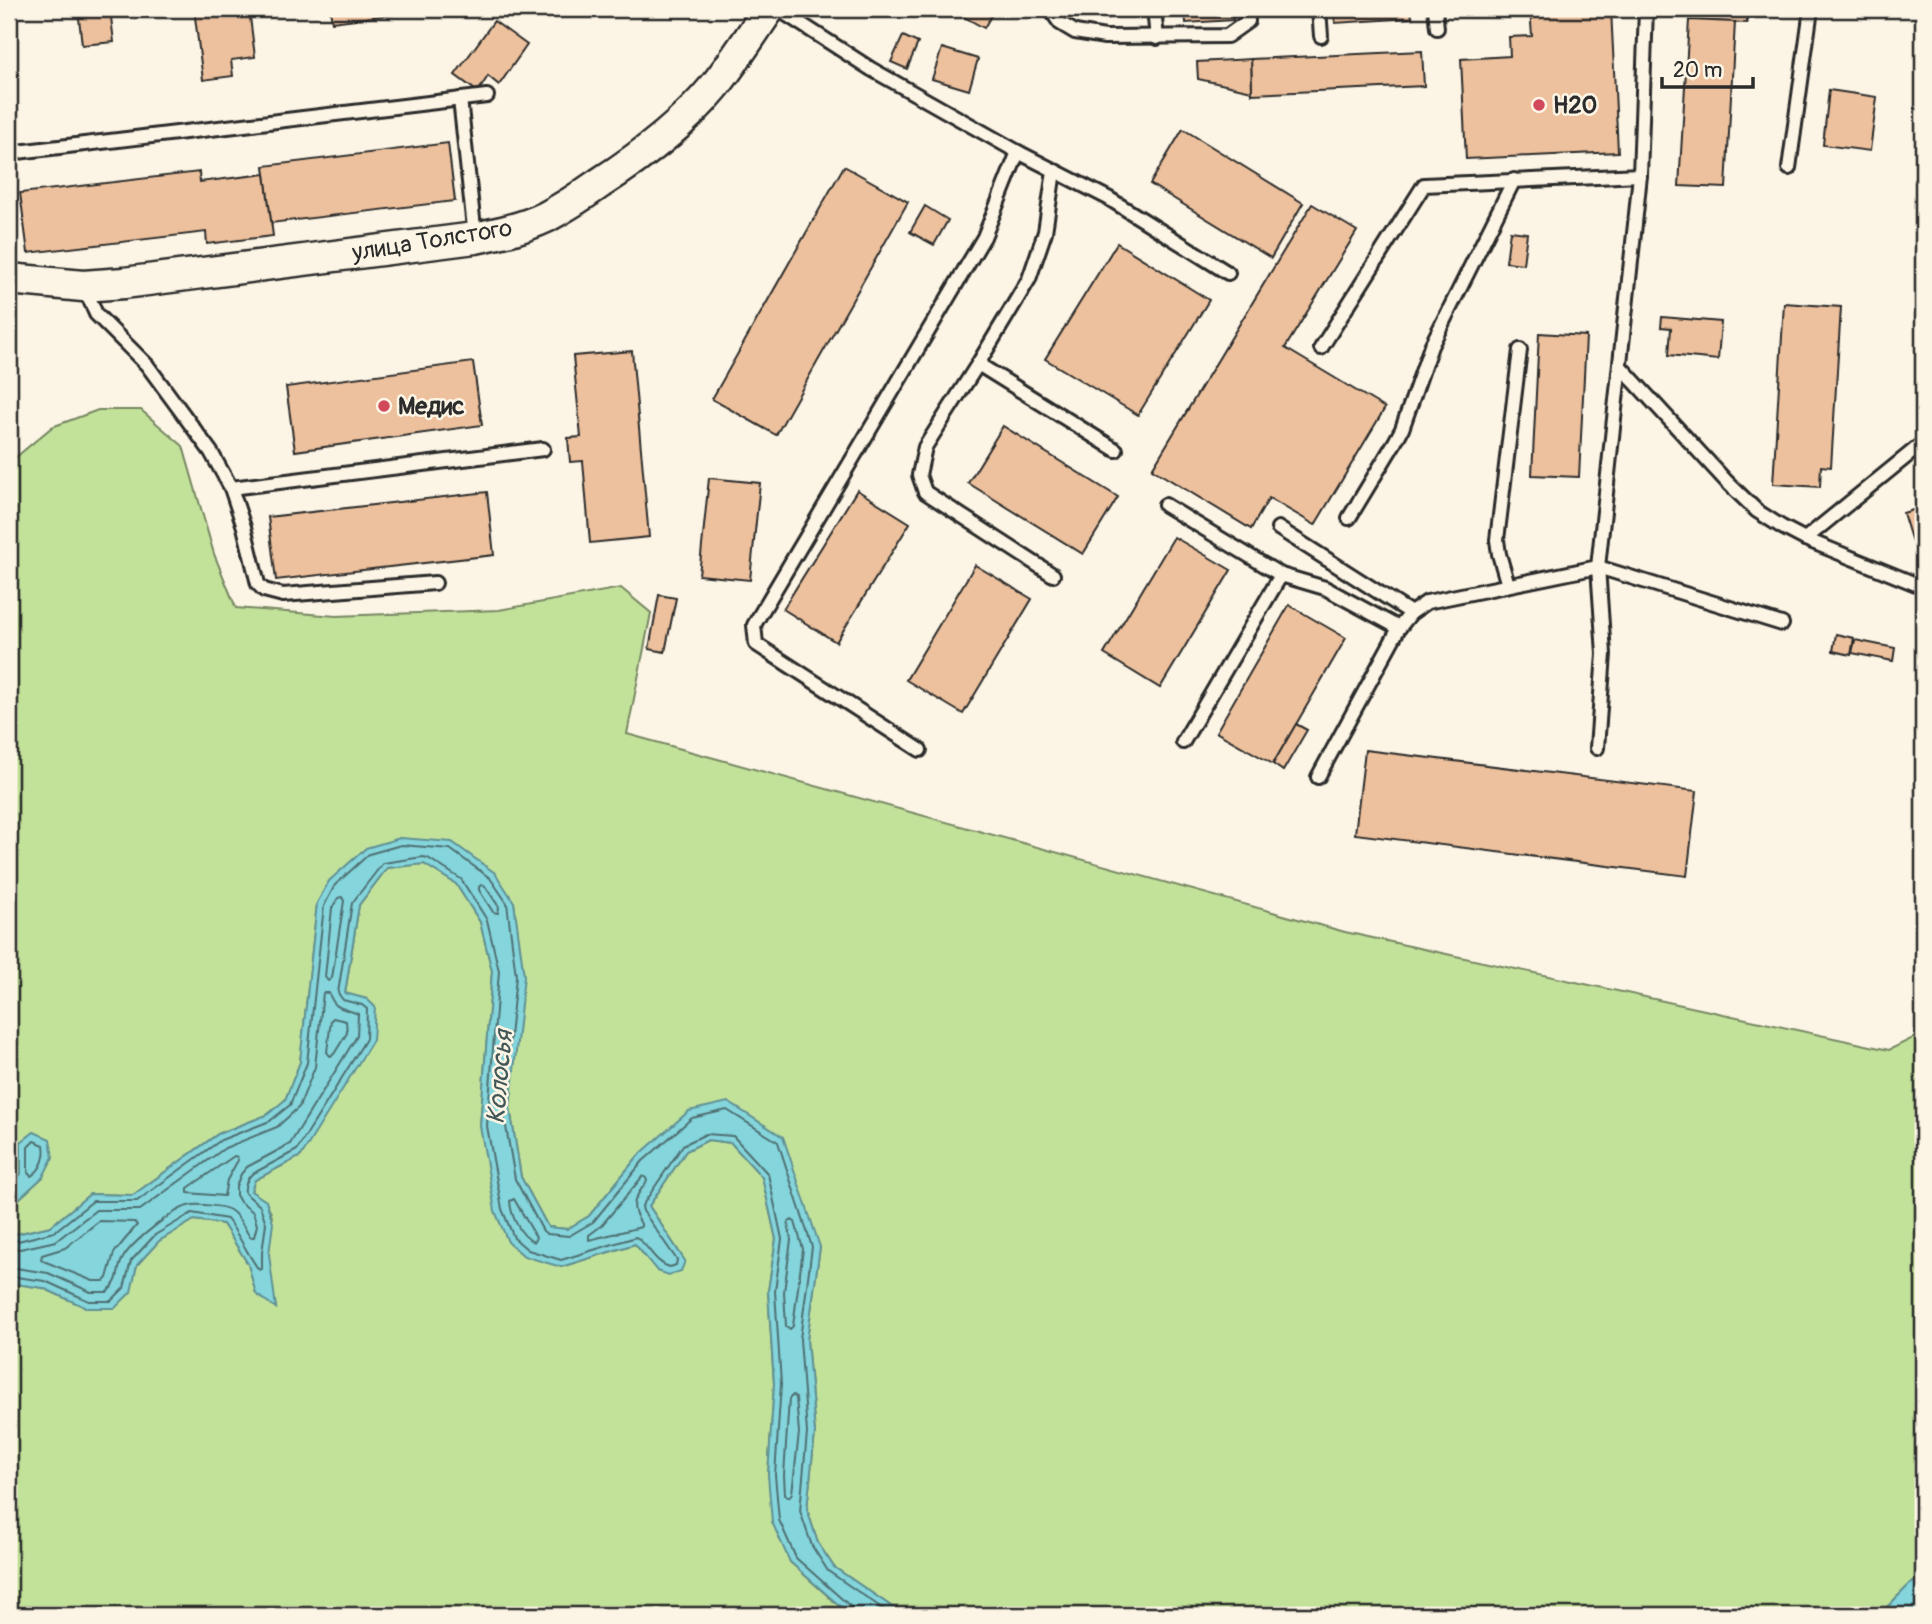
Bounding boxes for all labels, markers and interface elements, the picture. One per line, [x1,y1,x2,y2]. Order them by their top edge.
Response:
scale bar [1662,46,1754,90]
text: 20 m [1673,57,1722,84]
place label: Н2О [1553,91,1597,120]
marker: Н2О [1531,97,1547,113]
street label: улица Толстого [349,214,514,268]
place label: Медис [398,392,464,421]
marker: Медис [376,398,392,414]
water label: Колосья [480,1026,520,1125]

